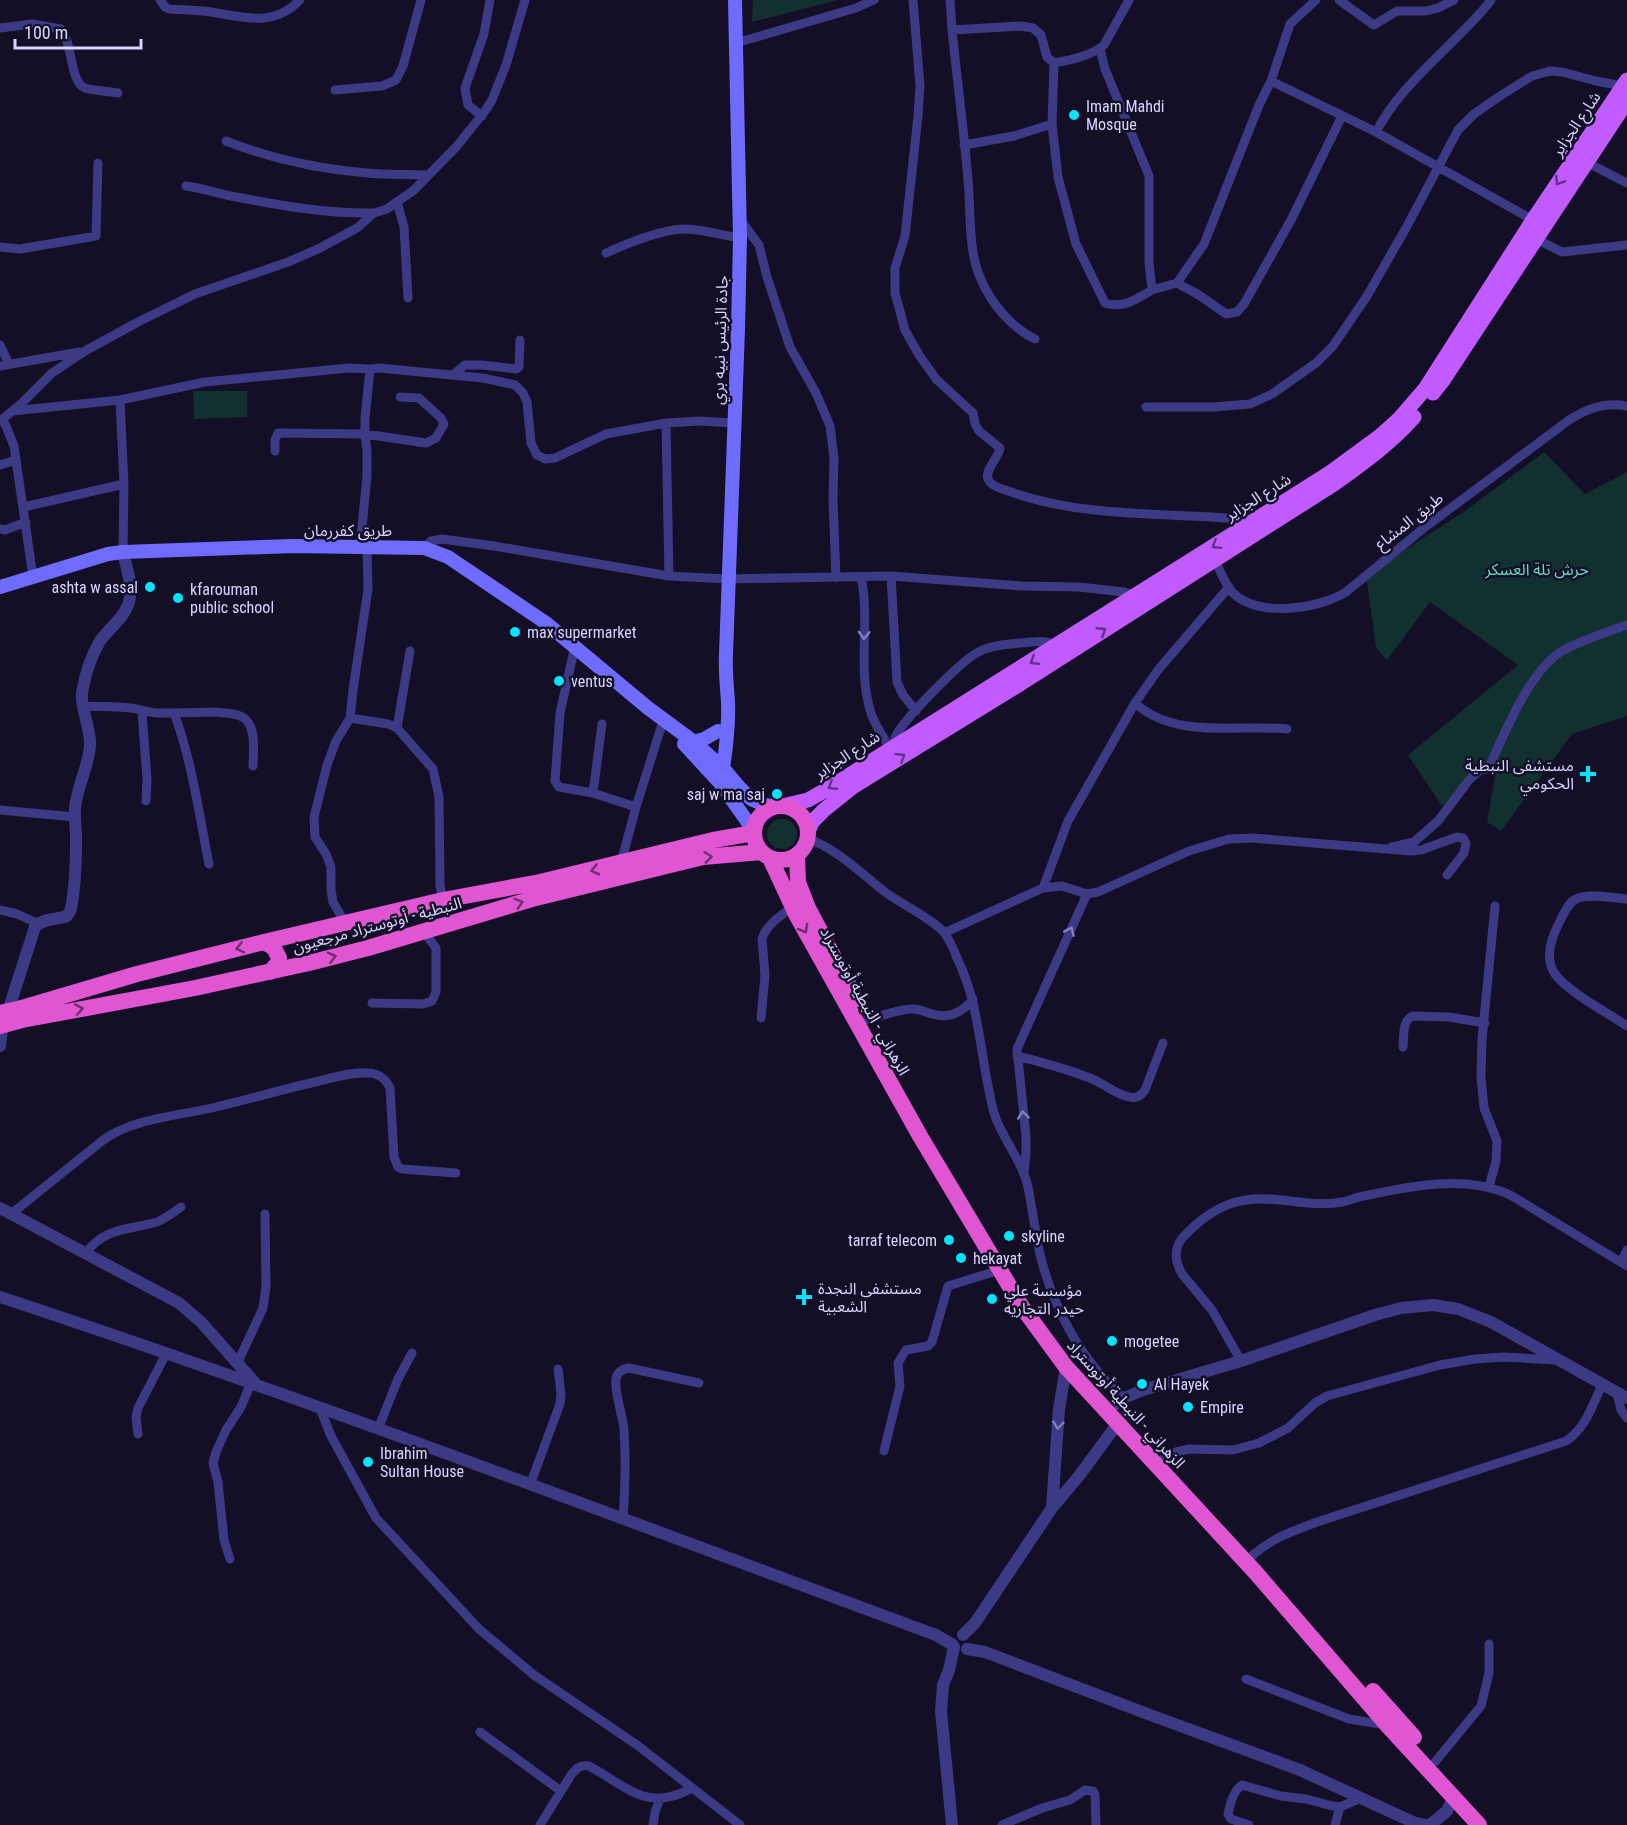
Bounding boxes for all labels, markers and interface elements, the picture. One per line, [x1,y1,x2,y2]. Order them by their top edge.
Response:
scale bar [15,12,141,50]
text: 100 m [24,22,68,43]
street label: شارع الجزاير [1547,88,1607,162]
place label: Imam Mahdi Mosque [1086,97,1165,134]
marker: Imam Mahdi Mosque [1067,108,1081,122]
one-way arrow [1555,174,1566,185]
street label: جادة الرئيس نبيه بري [708,275,734,405]
street label: شارع الجزاير [1221,469,1296,528]
street label: طريق المشاع [1371,488,1449,556]
street label: طريق كفررمان [304,521,392,541]
one-way arrow [1212,537,1222,549]
park label: حرش تلة العسكر [1484,560,1589,579]
place label: ashta w assal [52,578,138,597]
marker: ashta w assal [143,580,157,594]
place label: kfarouman public school [190,580,274,617]
marker: kfarouman public school [171,591,185,605]
place label: max supermarket [527,623,637,642]
marker: max supermarket [508,625,522,639]
one-way arrow [1096,627,1106,639]
one-way arrow [858,630,871,639]
one-way arrow [1029,653,1040,664]
place label: ventus [571,672,613,691]
marker: ventus [552,674,566,688]
street label: شارع الجزاير [810,727,885,786]
one-way arrow [894,753,905,764]
place label: مستشفى النبطية الحكومي [1465,756,1574,795]
marker: مستشفى النبطية الحكومي [1579,765,1597,783]
one-way arrow [828,779,839,790]
place label: saj w ma saj [687,785,765,804]
marker: saj w ma saj [770,787,784,801]
one-way arrow [704,851,713,863]
one-way arrow [590,862,600,875]
street label: النبطية - أوتوستراد مرجعيون [290,893,464,957]
one-way arrow [513,898,524,910]
one-way arrow [797,923,808,933]
street label: الزهراني - النبطية أوتوستراد [814,923,914,1080]
one-way arrow [1063,927,1075,938]
one-way arrow [236,941,246,953]
one-way arrow [327,952,337,965]
one-way arrow [74,1003,84,1016]
one-way arrow [1017,1110,1030,1119]
place label: skyline [1021,1227,1065,1246]
marker: skyline [1002,1229,1016,1243]
place label: tarraf telecom [848,1231,937,1250]
marker: tarraf telecom [942,1233,956,1247]
place label: hekayat [973,1249,1022,1268]
marker: hekayat [954,1251,968,1265]
place label: مستشفى النجدة الشعبية [818,1279,922,1316]
place label: مؤسسة علي حيدر التجاريه [1004,1281,1084,1318]
marker: مستشفى النجدة الشعبية [795,1288,813,1306]
marker: مؤسسة علي حيدر التجاريه [985,1292,999,1306]
place label: mogetee [1124,1332,1179,1351]
marker: mogetee [1105,1334,1119,1348]
street label: الزهراني - النبطية أوتوستراد [1061,1336,1189,1474]
place label: Al Hayek [1154,1375,1210,1394]
marker: Al Hayek [1135,1377,1149,1391]
place label: Empire [1200,1398,1244,1417]
marker: Empire [1181,1400,1195,1414]
one-way arrow [1052,1420,1065,1429]
place label: Ibrahim Sultan House [380,1444,464,1481]
marker: Ibrahim Sultan House [361,1455,375,1469]

